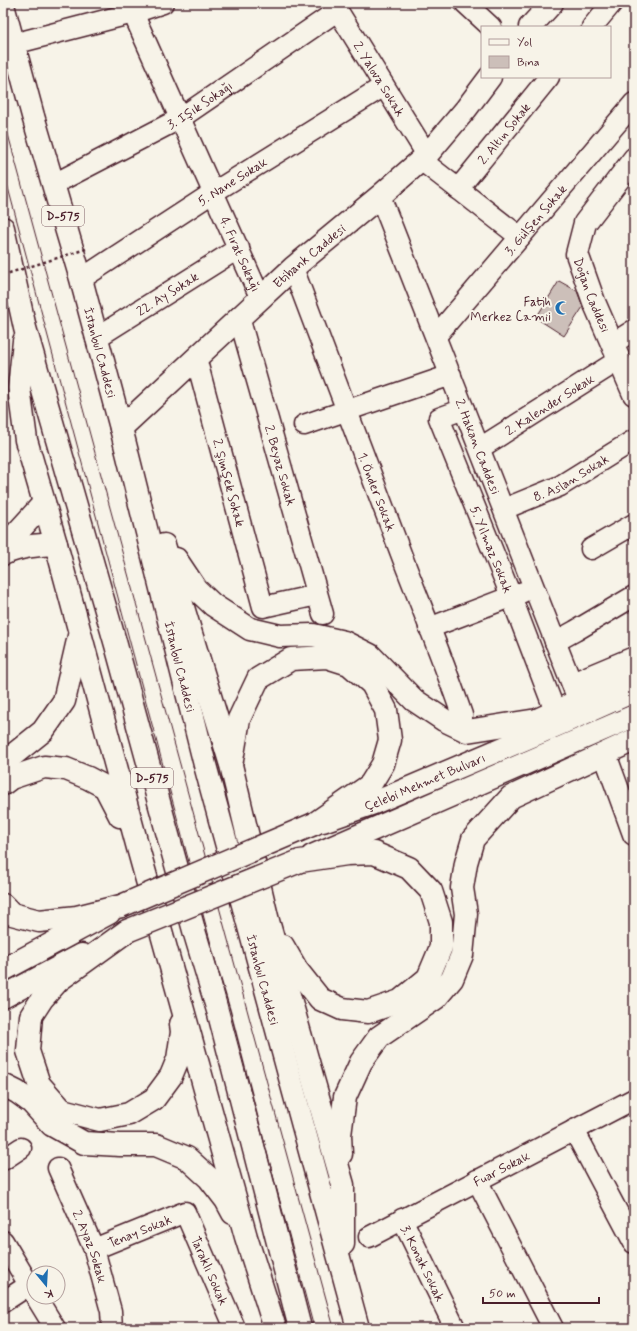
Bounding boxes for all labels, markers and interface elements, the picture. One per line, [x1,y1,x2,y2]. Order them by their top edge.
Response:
legend [481,26,611,78]
text: Yol [517,35,532,51]
street label: 2. Yalova Sokak [349,39,409,121]
text: Bina [517,55,540,71]
street label: 3. Işık Sokağı [165,78,236,134]
street label: 2. Altın Sokak [474,99,535,168]
street label: 5. Nane Sokak [195,154,271,211]
street label: 3. Gülşen Sokak [501,181,571,259]
road number: D-575 [42,206,84,226]
street label: 4. Fırat Sokağı [215,214,264,295]
street label: Etibank Caddesi [270,221,350,293]
street label: Doğan Caddesi [569,255,613,335]
street label: 22. Ay Sokak [134,268,202,320]
place label: Fatih Merkez Camii [470,294,551,326]
mosque icon: Fatih Merkez Camii [554,300,570,316]
street label: İstanbul Caddesi [79,306,120,400]
street label: 2. Kalender Sokak [502,371,598,440]
street label: 2. Hakan Caddesi [451,397,503,497]
street label: 2. Beyaz Sokak [260,423,299,508]
street label: 2. Şimşek Sokak [208,437,248,529]
street label: 1. Önder Sokak [353,450,399,535]
street label: 8. Aslan Sokak [531,451,613,506]
street label: 5. Yılmaz Sokak [465,504,516,596]
street label: İstanbul Caddesi [159,620,199,714]
street label: Çelebi Mehmet Bulvarı [362,750,488,816]
road number: D-575 [131,768,173,788]
street label: İstanbul Caddesi [241,933,282,1027]
street label: Fuar Sokak [471,1148,533,1191]
street label: 2. Ayaz Sokak [68,1208,110,1286]
street label: Tenay Sokak [106,1211,175,1252]
street label: 3. Konak Sokak [396,1223,448,1305]
street label: Taraklı Sokak [187,1234,231,1309]
north arrow [26,1265,66,1305]
scale bar [483,1279,599,1305]
text: K [43,1286,55,1301]
text: 50 m [489,1286,516,1302]

